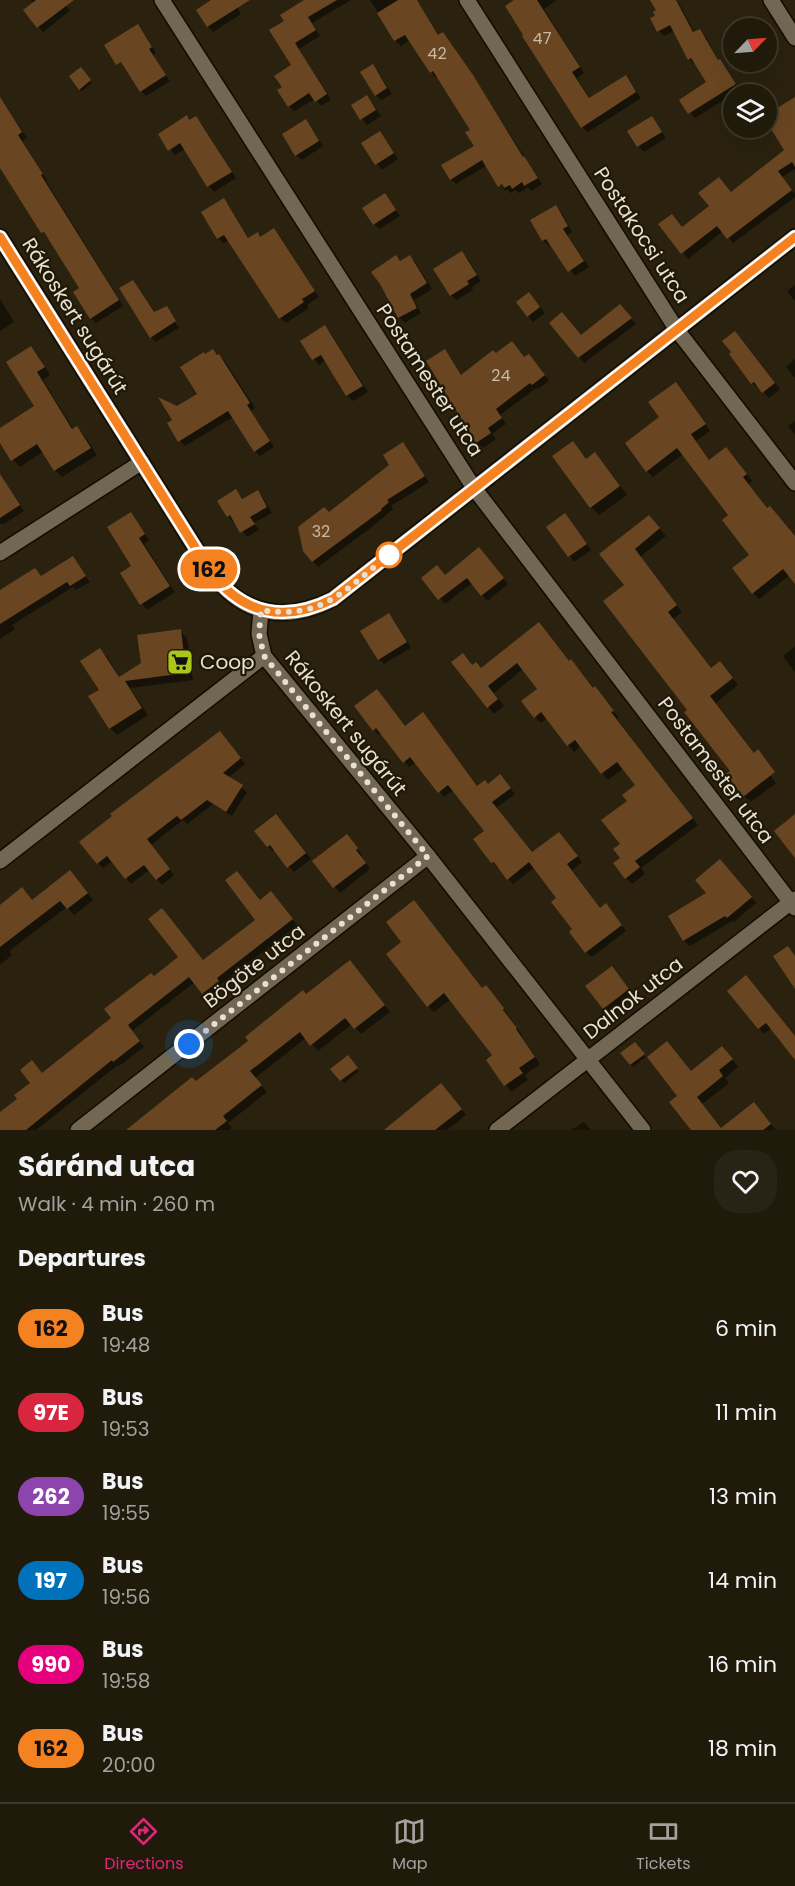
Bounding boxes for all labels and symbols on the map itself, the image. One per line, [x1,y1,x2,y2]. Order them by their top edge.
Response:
north arrow [723,18,777,72]
house number: 47 [533,27,552,50]
house number: 42 [427,42,447,65]
street label: Postakocsi utca [587,161,697,309]
street label: Rákoskert sugárút [15,232,135,400]
street label: Postamester utca [370,298,490,462]
house number: 24 [491,364,511,387]
house number: 32 [312,520,330,543]
unlabelled marker [376,542,402,568]
line badge: 162 [174,550,244,588]
street label: Rákoskert sugárút [279,644,413,802]
supermarket icon: Coop [165,647,195,677]
place label: Coop [200,648,255,676]
street label: Postamester utca [651,691,781,849]
street label: Bögöte utca [197,917,311,1015]
street label: Dalnok utca [577,950,689,1046]
your location [174,1029,204,1059]

